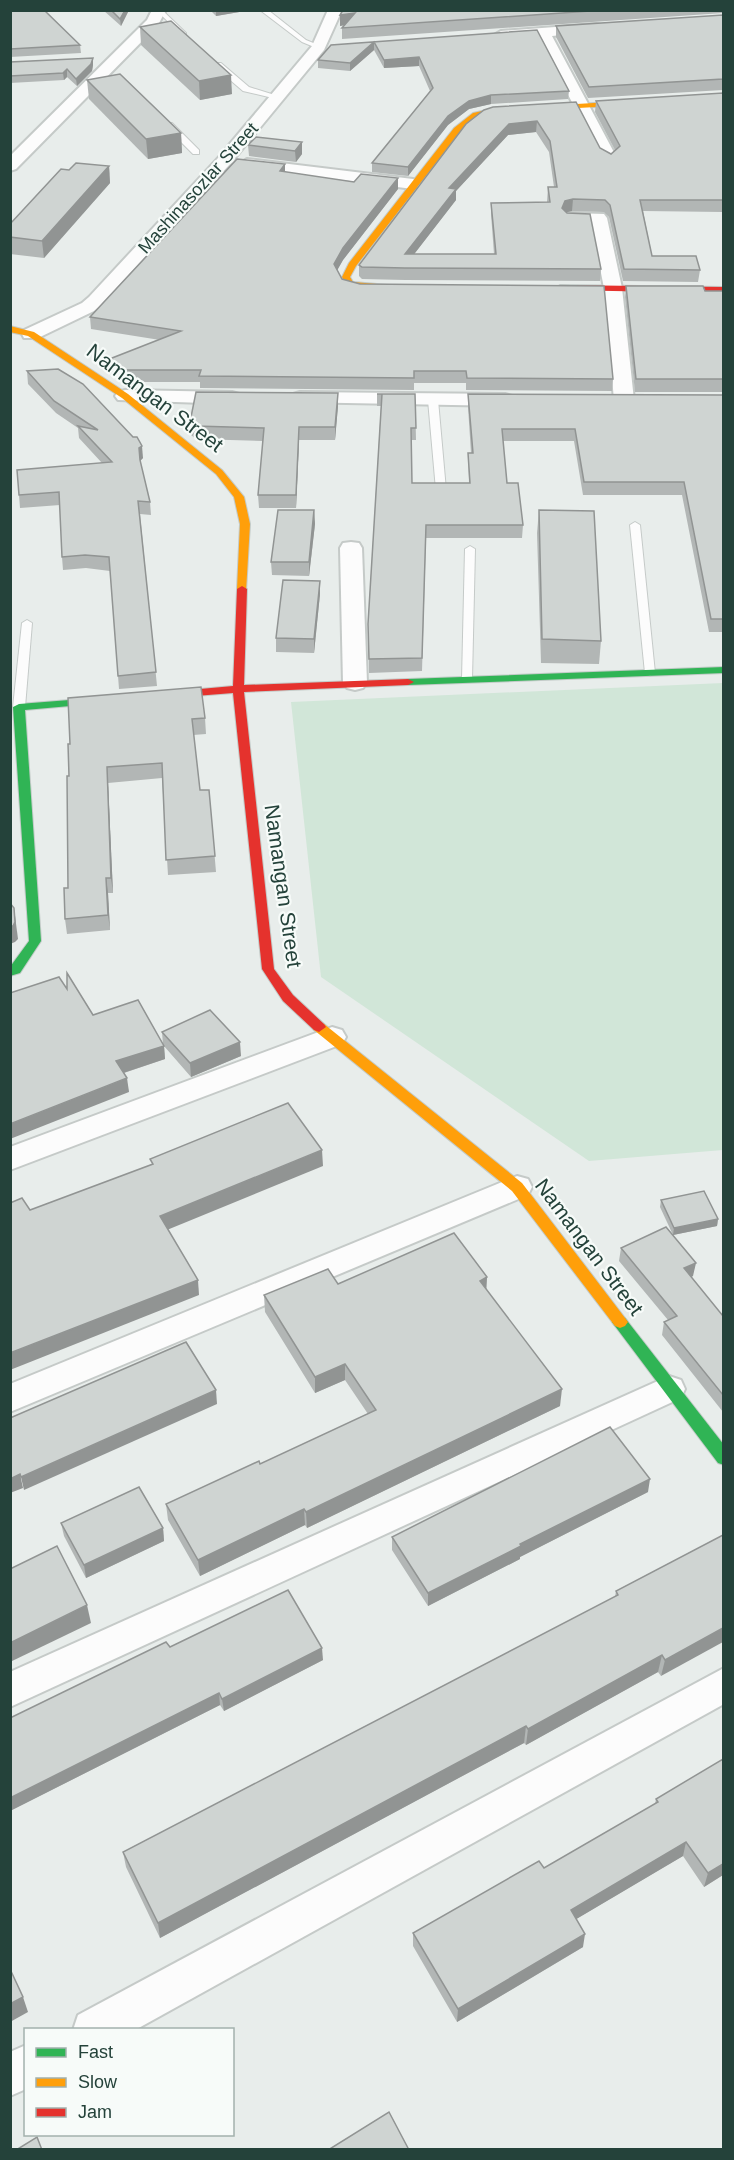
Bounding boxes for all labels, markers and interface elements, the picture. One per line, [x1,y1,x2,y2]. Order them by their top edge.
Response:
street label: Mashinasozlar Street [134,118,262,258]
street label: Namangan Street [83,339,228,456]
street label: Namangan Street [261,803,306,969]
street label: Namangan Street [531,1174,648,1319]
legend [24,2028,234,2136]
text: Fast [78,2042,113,2062]
text: Slow [78,2072,118,2092]
text: Jam [78,2102,112,2122]

